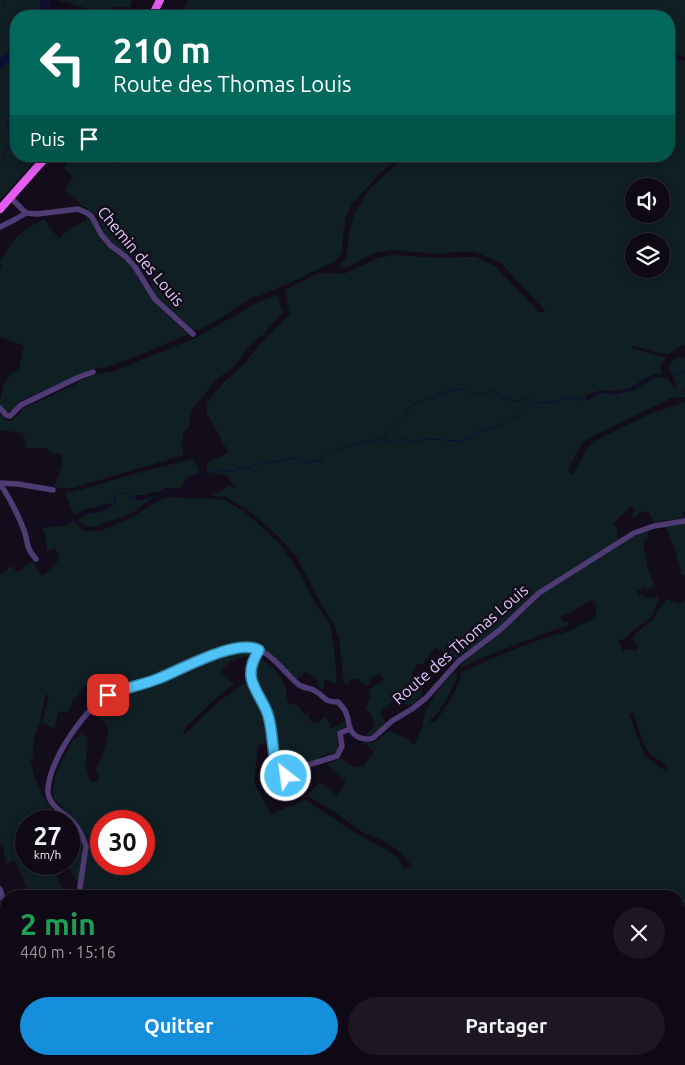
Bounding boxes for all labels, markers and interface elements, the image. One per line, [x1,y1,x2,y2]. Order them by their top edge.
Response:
icon: left [30,30,95,95]
text: 210 m [113,30,211,70]
text: Route des Thomas Louis [113,71,352,96]
icon: arrive [75,125,103,153]
text: Puis [30,128,65,150]
map controls [625,178,670,278]
button: sound [625,178,670,223]
street label: Chemin des Louis [94,203,188,310]
button: layers [625,233,670,278]
street label: Route des Thomas Louis [389,580,531,708]
pin [87,674,129,716]
icon: arrive [94,681,122,709]
position arrow [259,749,311,801]
speed limit sign: 30 [90,810,155,875]
text: 27 [33,822,62,850]
text: km/h [34,848,61,861]
text: 2 min [20,907,96,941]
button: close [613,907,665,959]
text: 440 m · 15:16 [20,943,116,961]
button: Quitter [20,997,338,1055]
button: Partager [348,997,665,1055]

